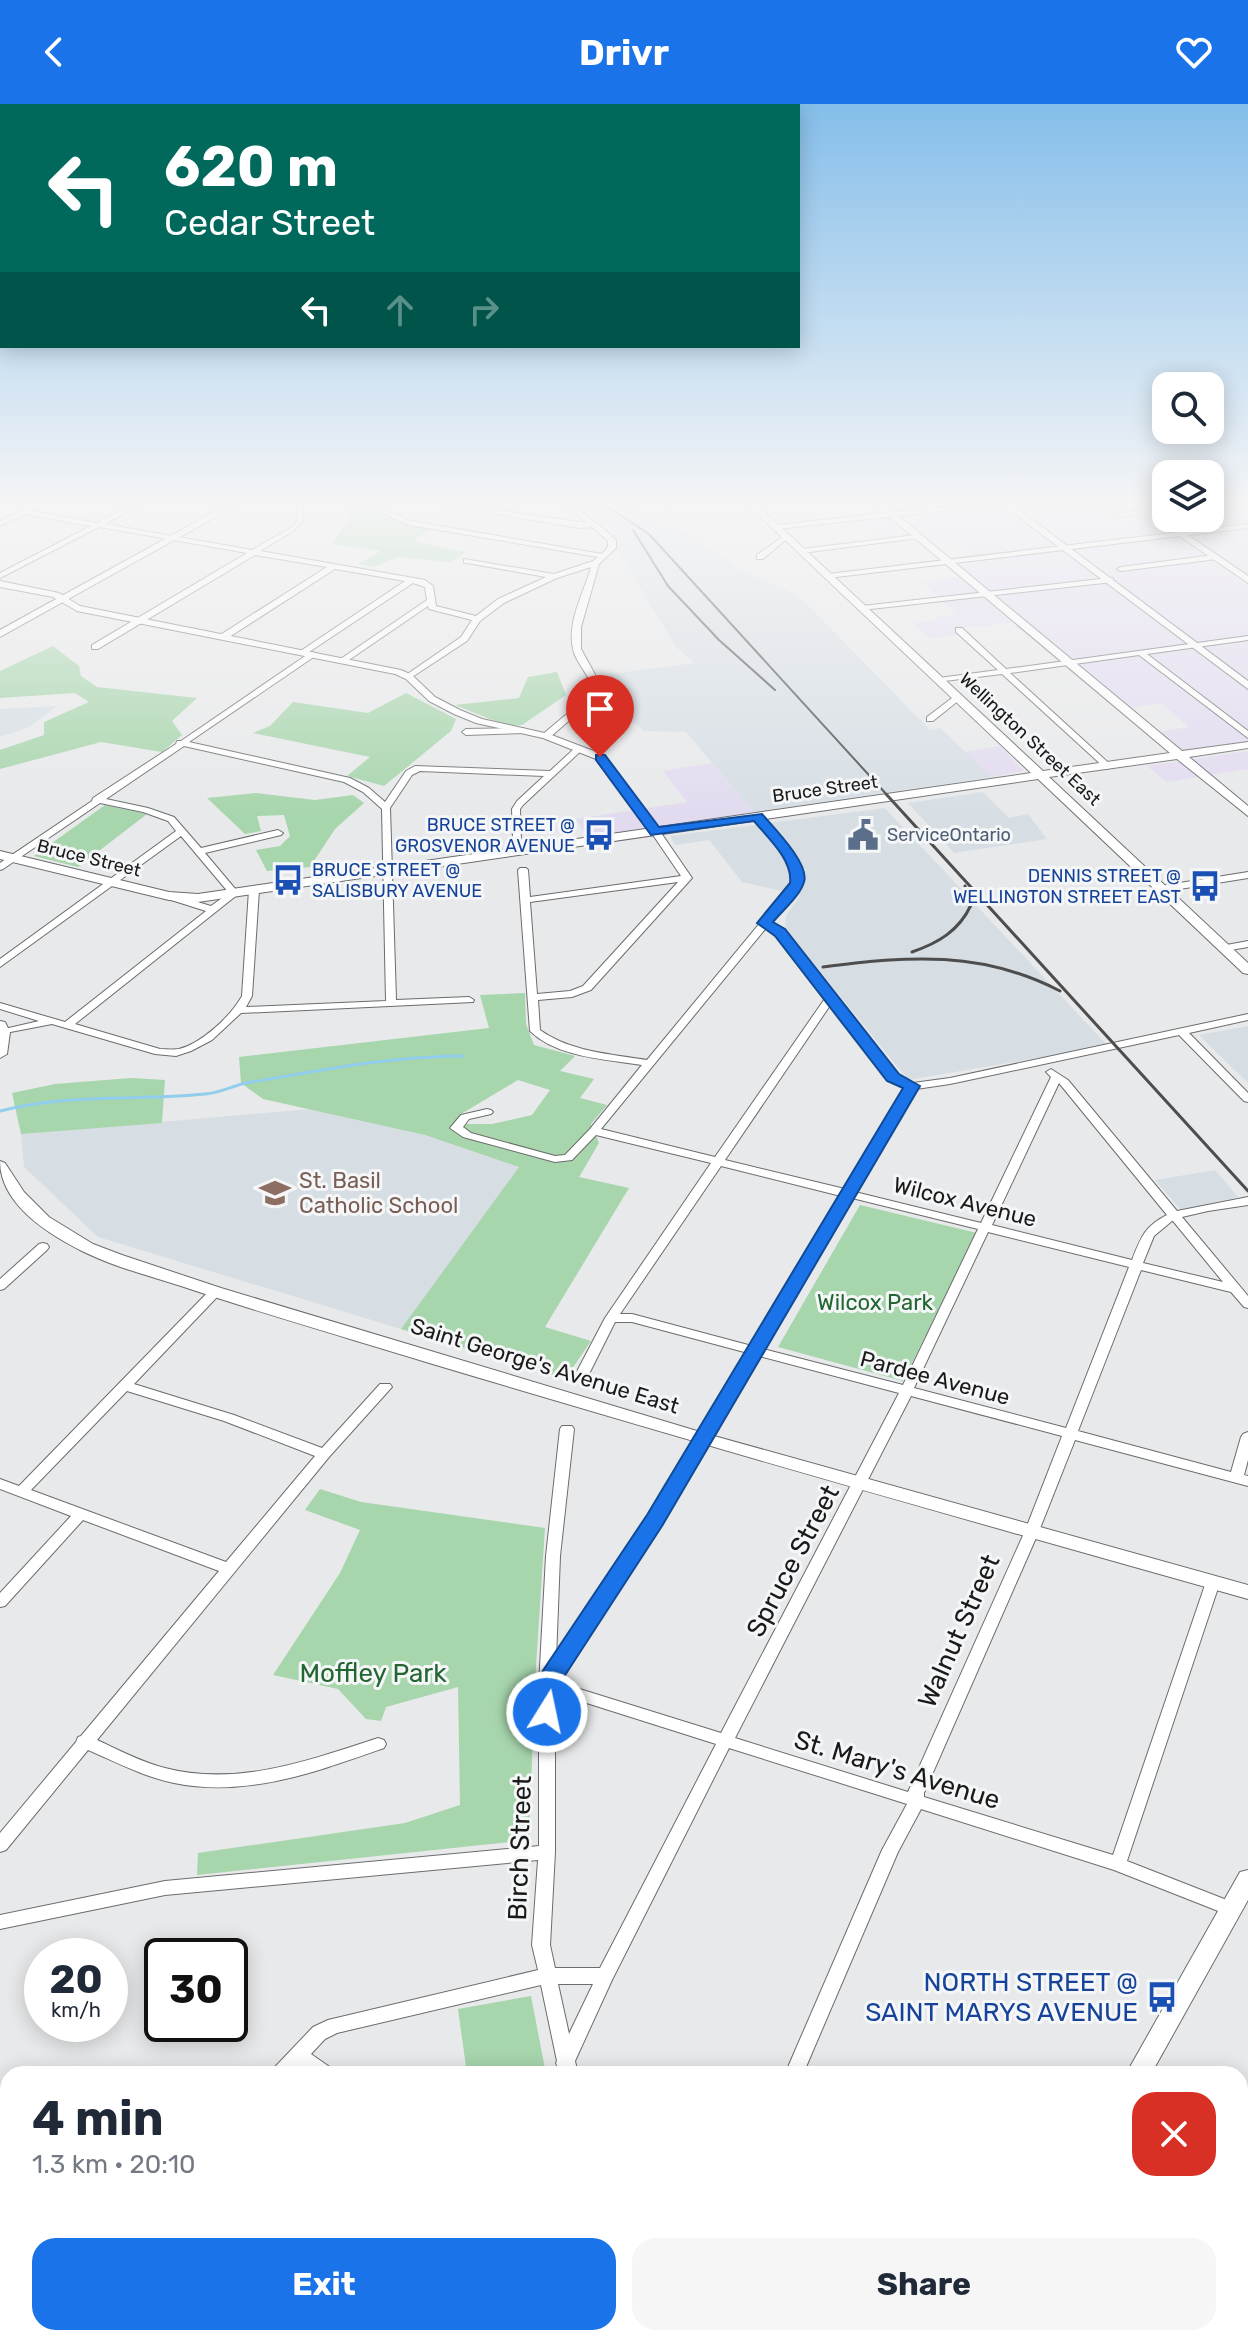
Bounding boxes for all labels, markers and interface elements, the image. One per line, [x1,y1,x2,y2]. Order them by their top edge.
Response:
icon: back [32,30,76,74]
icon: heart [1172,30,1216,74]
text: Drivr [579,31,669,74]
text: 620 m [164,134,338,200]
icon: left [32,136,136,240]
text: Cedar Street [164,201,375,244]
icon: left [294,288,338,332]
icon: ahead [378,288,422,332]
icon: right [462,288,506,332]
map controls [1152,372,1224,532]
button: search [1152,372,1224,444]
button: layers [1152,460,1224,532]
street label: Wellington Street East [955,668,1105,810]
pin [566,675,634,757]
icon: arrive [578,687,622,731]
street label: Bruce Street [771,771,879,807]
place label: BRUCE STREET @ GROSVENOR AVENUE [395,814,575,857]
bus stop icon: BRUCE STREET @ GROSVENOR AVENUE [582,818,616,852]
public building icon: ServiceOntario [846,818,880,852]
place label: ServiceOntario [887,824,1011,846]
street label: Bruce Street [35,834,143,882]
place label: BRUCE STREET @ SALISBURY AVENUE [312,859,482,902]
bus stop icon: BRUCE STREET @ SALISBURY AVENUE [271,863,305,897]
place label: DENNIS STREET @ WELLINGTON STREET EAST [953,865,1181,908]
bus stop icon: DENNIS STREET @ WELLINGTON STREET EAST [1188,869,1222,903]
place label: St. Basil Catholic School [299,1167,458,1219]
street label: Wilcox Avenue [891,1171,1039,1233]
school or university icon: St. Basil Catholic School [258,1176,292,1210]
park label: Wilcox Park [817,1289,934,1316]
street label: Saint George's Avenue East [408,1312,683,1420]
street label: Pardee Avenue [857,1345,1013,1411]
street label: Spruce Street [740,1480,846,1642]
street label: Walnut Street [911,1550,1007,1712]
park label: Moffley Park [299,1658,447,1689]
position arrow [505,1670,589,1754]
street label: St. Mary's Avenue [790,1724,1004,1816]
street label: Birch Street [502,1775,538,1921]
speed limit sign: 30 [144,1938,248,2042]
text: 20 [49,1956,103,2003]
place label: NORTH STREET @ SAINT MARYS AVENUE [865,1967,1138,2028]
bus stop icon: NORTH STREET @ SAINT MARYS AVENUE [1145,1980,1179,2014]
text: km/h [51,1998,101,2022]
text: 4 min [32,2090,164,2147]
button: close [1132,2092,1216,2176]
text: 1.3 km · 20:10 [32,2149,196,2180]
button: Exit [32,2238,616,2330]
button: Share [632,2238,1216,2330]

